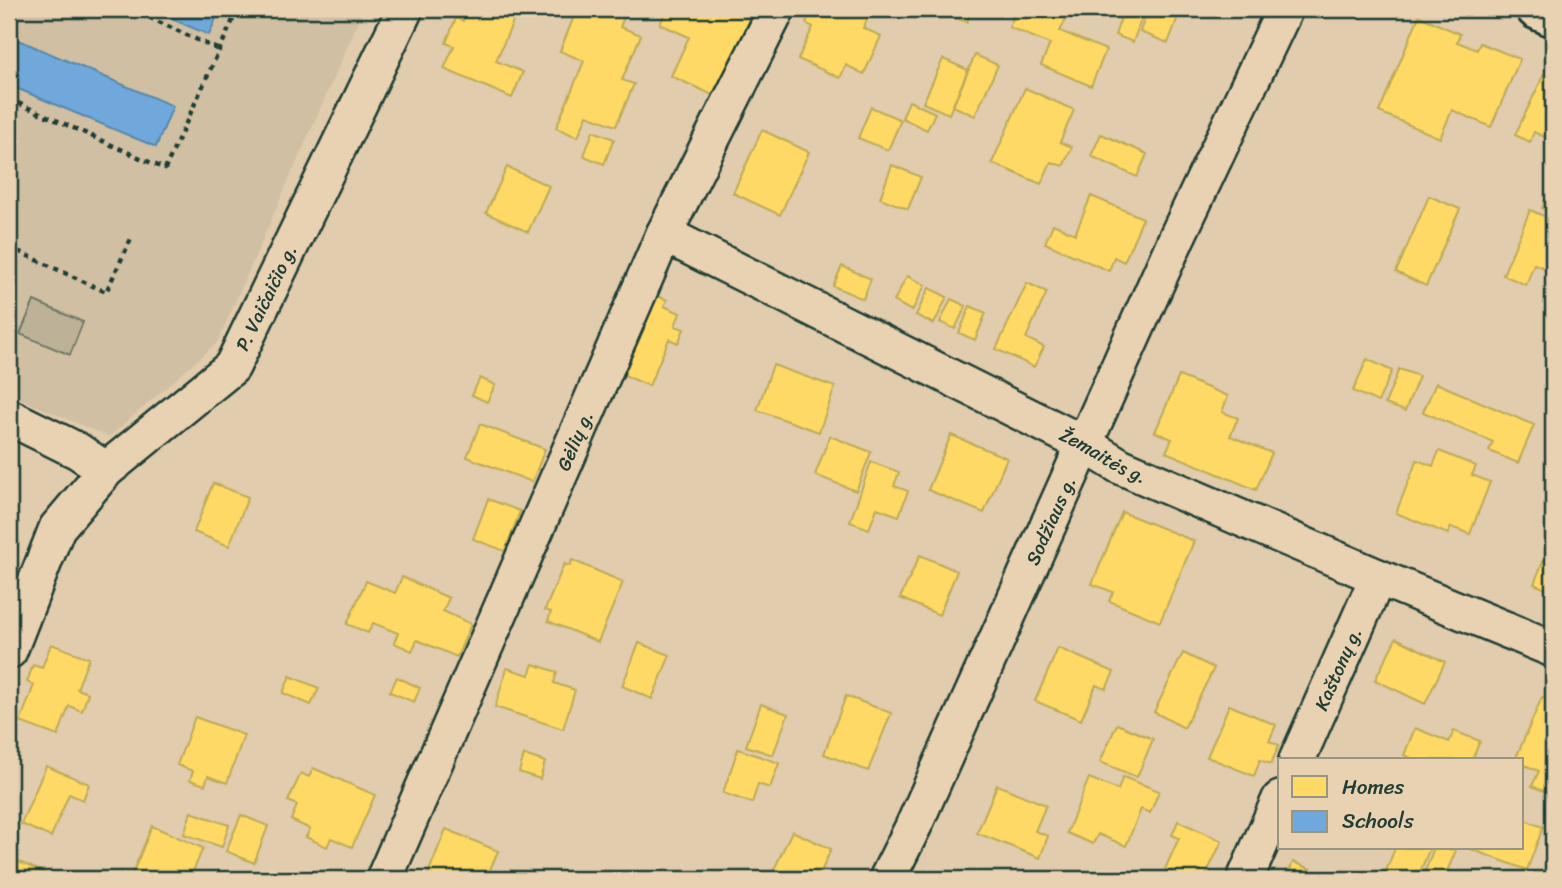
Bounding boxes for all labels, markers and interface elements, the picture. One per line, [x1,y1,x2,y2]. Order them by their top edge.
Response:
street label: P. Vaičaičio g. [226,238,306,356]
street label: Gėlių g. [547,405,602,476]
street label: Žemaitės g. [1054,418,1152,492]
street label: Sodžiaus g. [1016,470,1085,570]
street label: Kaštonų g. [1304,621,1370,716]
legend [1278,758,1524,850]
text: Homes [1342,768,1404,806]
text: Schools [1342,802,1414,840]

